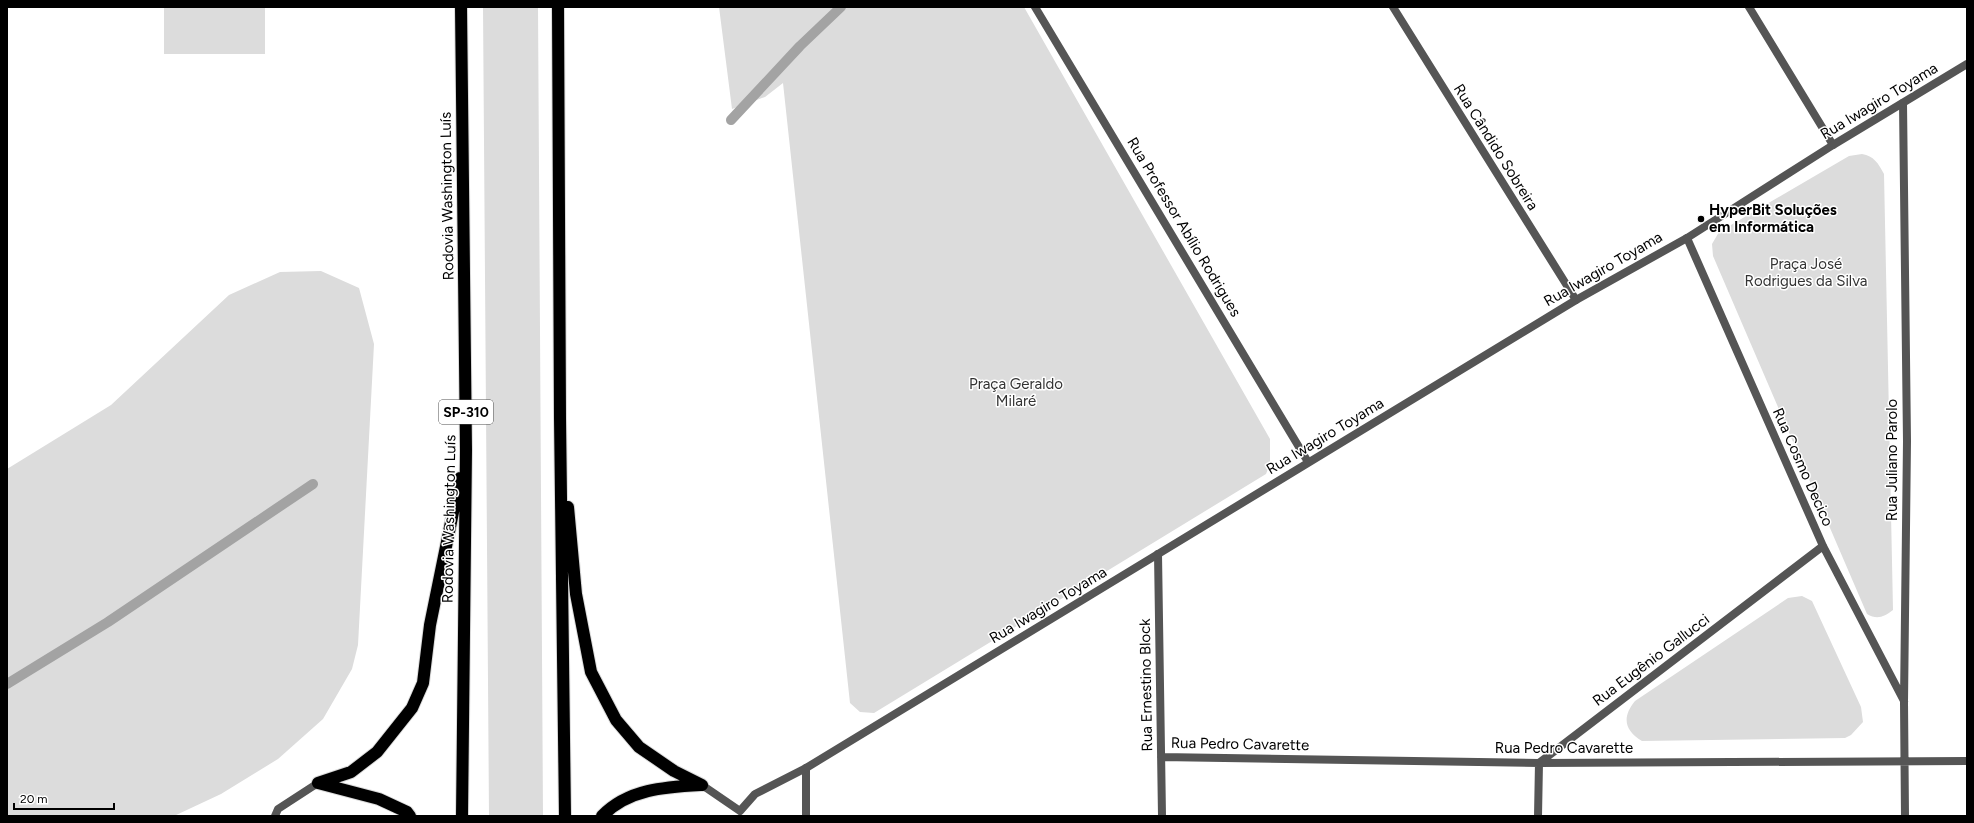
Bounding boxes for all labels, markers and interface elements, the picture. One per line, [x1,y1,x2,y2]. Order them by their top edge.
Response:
street label: Rua Iwagiro Toyama [1817,59,1941,143]
street label: Rua Cândido Sobreira [1450,81,1542,213]
street label: Rodovia Washington Luís [437,112,457,280]
street label: Rua Professor Abílio Rodrigues [1123,134,1245,320]
place label: HyperBit Soluções em Informática [1709,201,1837,236]
marker: HyperBit Soluções em Informática [1696,214,1706,224]
street label: Rua Iwagiro Toyama [1541,228,1665,310]
park label: Praça José Rodrigues da Silva [1745,255,1867,290]
park label: Praça Geraldo Milaré [969,375,1063,410]
street label: Rua Iwagiro Toyama [1263,394,1387,478]
street label: Rua Juliano Parolo [1883,399,1901,521]
road number: SP-310 [439,400,493,424]
street label: Rua Cosmo Decico [1769,405,1837,529]
street label: Rodovia Washington Luís [439,435,459,603]
street label: Rua Iwagiro Toyama [986,563,1110,647]
street label: Rua Eugênio Gallucci [1589,610,1713,710]
street label: Rua Ernestino Block [1136,618,1156,752]
street label: Rua Pedro Cavarette [1171,734,1309,754]
street label: Rua Pedro Cavarette [1495,739,1633,757]
scale bar [14,785,114,811]
text: 20 m [20,792,48,806]

